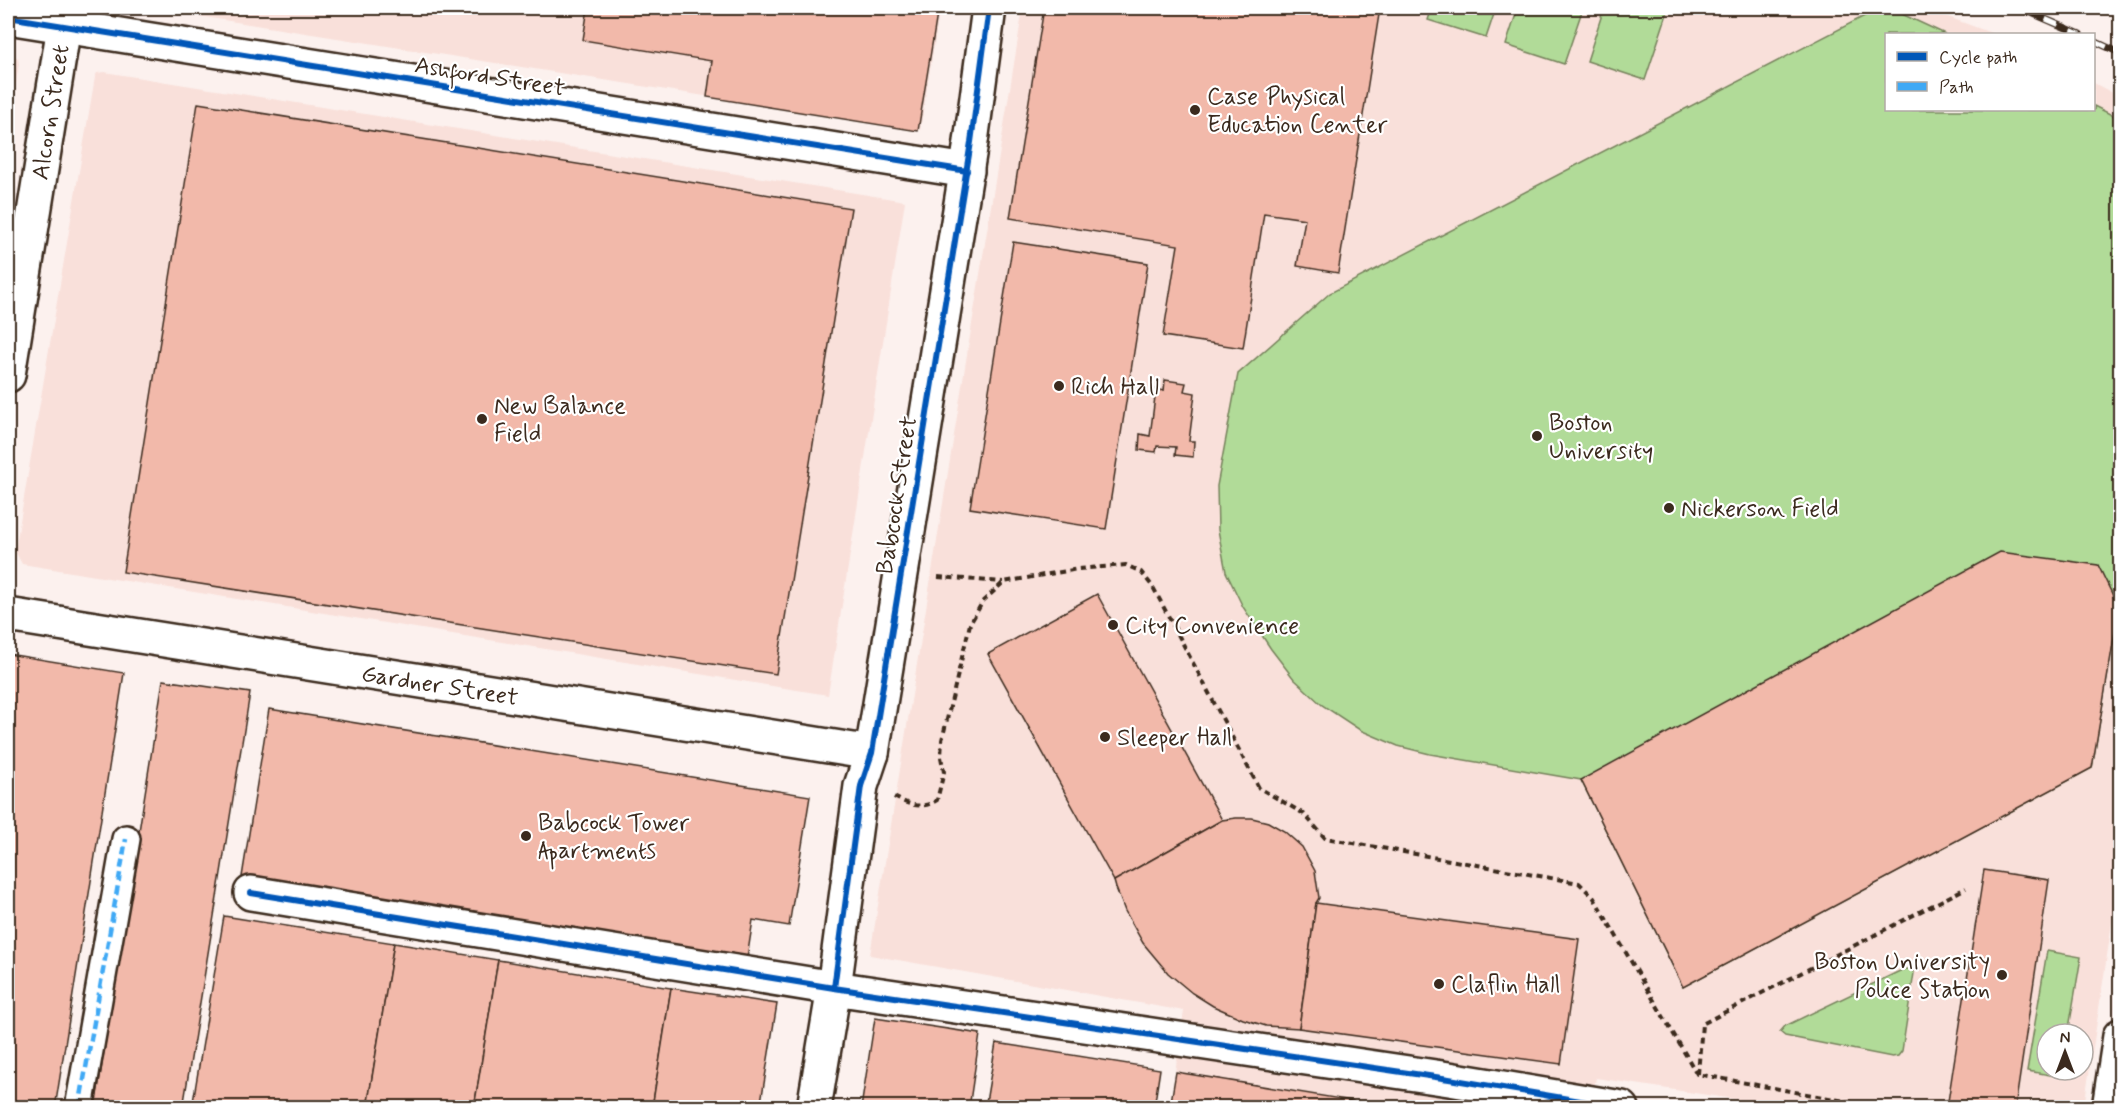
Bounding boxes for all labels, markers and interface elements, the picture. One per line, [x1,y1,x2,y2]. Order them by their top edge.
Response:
legend [1885,33,2095,111]
street label: Alcorn Street [25,42,77,182]
text: Cycle path [1939,46,2017,70]
street label: Ashford Street [412,50,567,107]
text: Path [1939,76,1974,100]
place label: Case Physical Education Center [1207,82,1388,141]
marker: Case Physical Education Center [1188,103,1202,117]
place label: Rich Hall [1071,372,1159,403]
marker: Rich Hall [1052,379,1066,393]
place label: New Balance Field [494,391,626,450]
place label: Boston University [1549,408,1653,467]
marker: New Balance Field [475,412,489,426]
street label: Babcock Street [870,414,925,577]
marker: Boston University [1530,429,1544,443]
place label: Nickerson Field [1681,494,1839,525]
marker: Nickerson Field [1662,501,1676,515]
place label: City Convenience [1125,611,1299,642]
marker: City Convenience [1106,618,1120,632]
street label: Gardner Street [359,659,520,714]
place label: Sleeper Hall [1117,723,1233,754]
marker: Sleeper Hall [1098,730,1112,744]
place label: Babcock Tower Apartments [538,808,689,870]
marker: Babcock Tower Apartments [519,829,533,843]
place label: Boston University Police Station [1814,947,1990,1006]
marker: Boston University Police Station [1995,968,2009,982]
place label: Claflin Hall [1451,970,1561,1001]
marker: Claflin Hall [1432,977,1446,991]
north arrow [2035,1022,2095,1082]
text: N [2060,1028,2070,1049]

